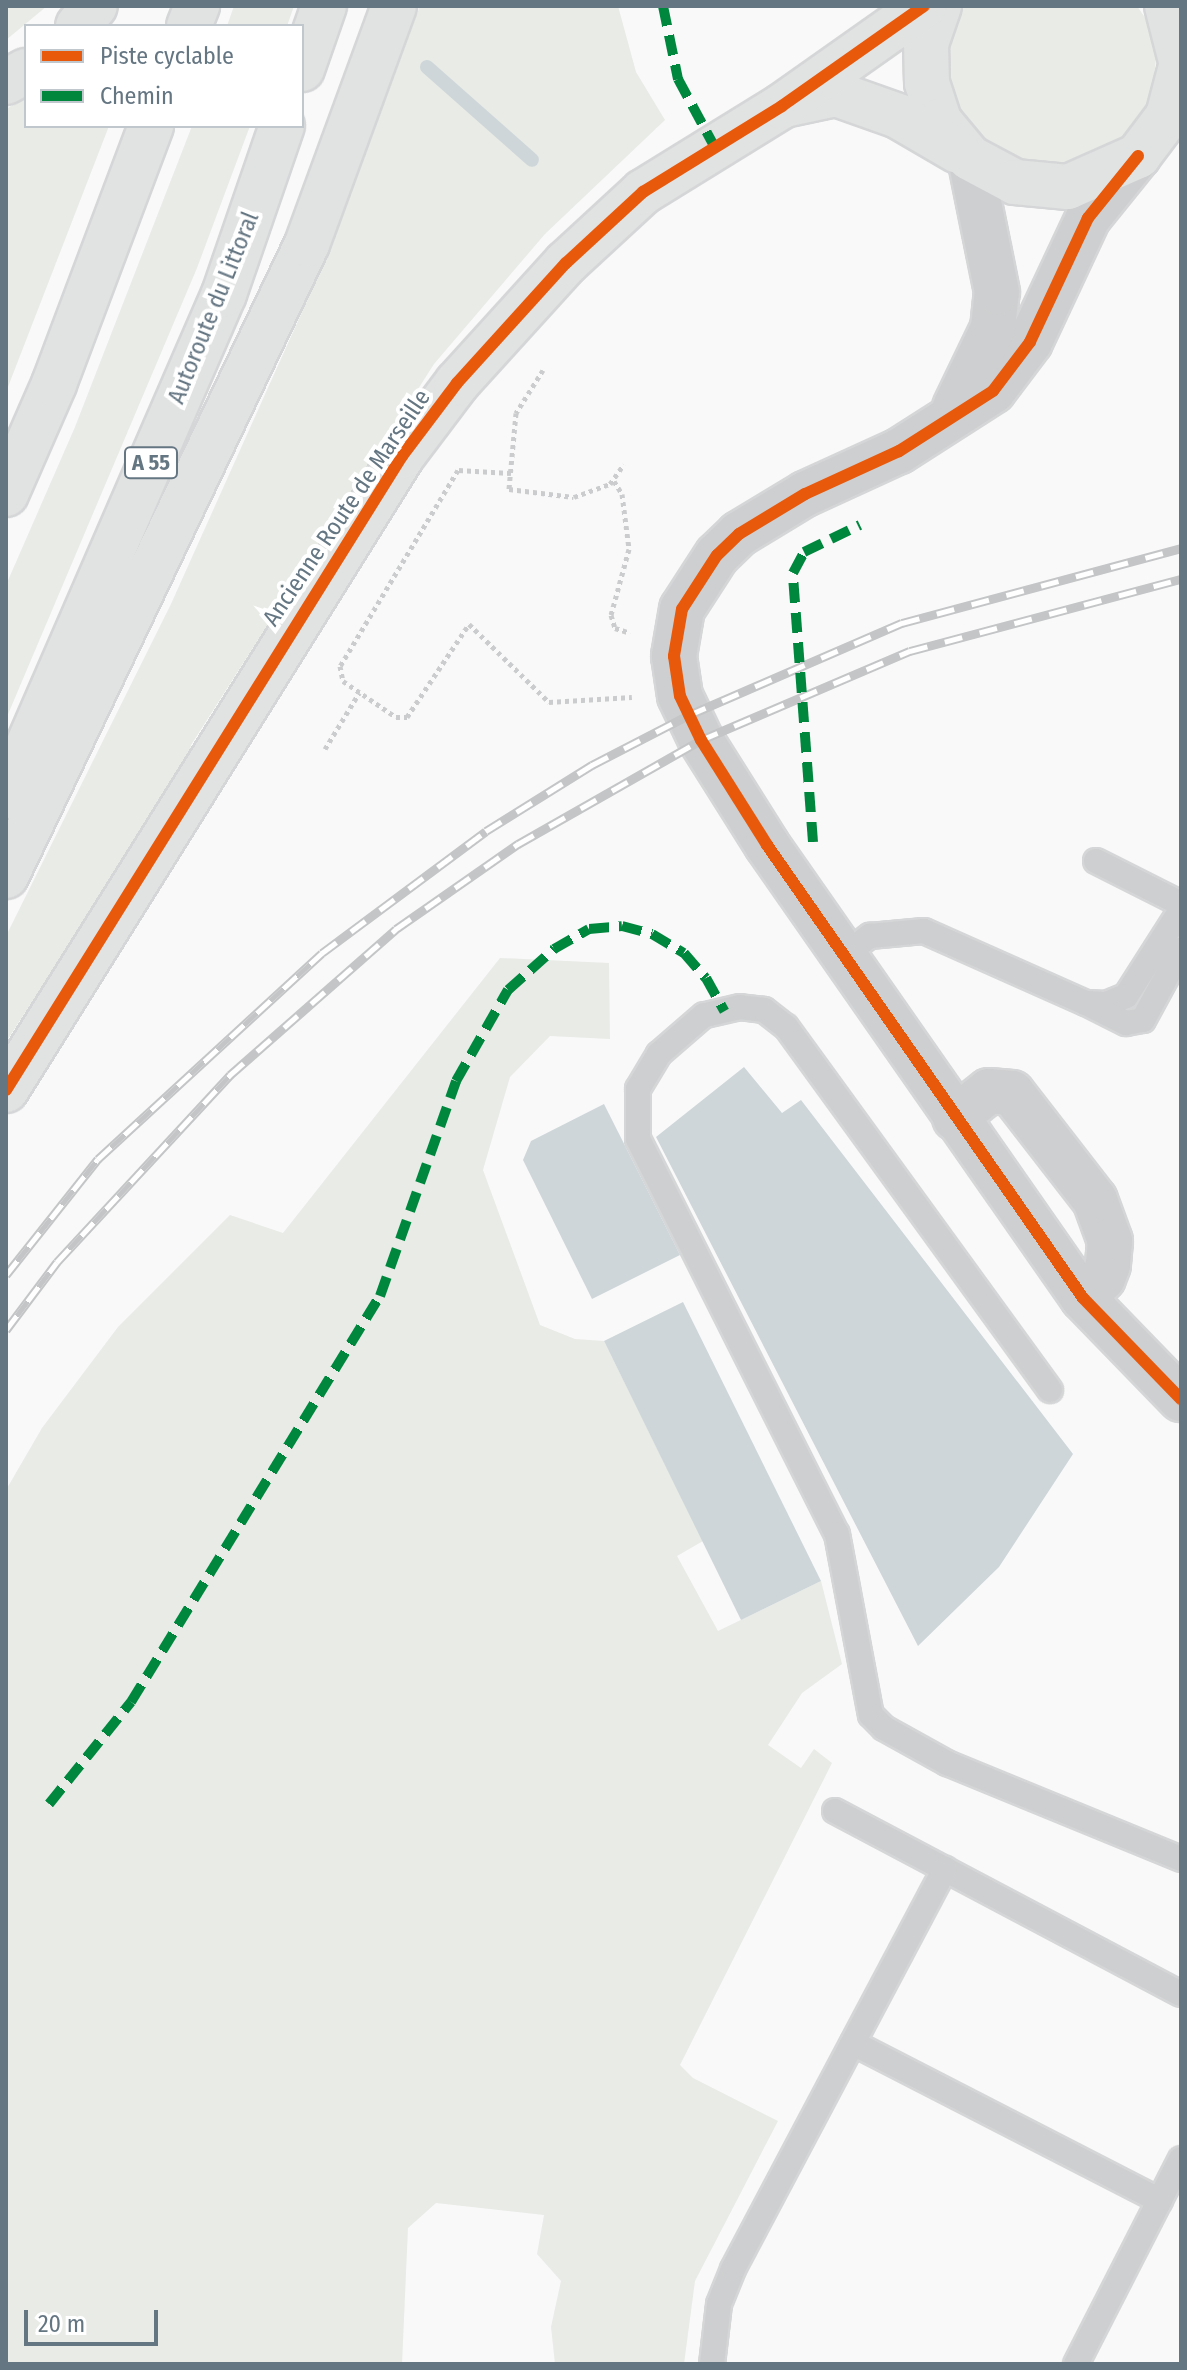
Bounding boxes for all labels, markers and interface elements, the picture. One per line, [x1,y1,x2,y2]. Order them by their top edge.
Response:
legend [24,24,304,128]
text: Piste cyclable [100,42,234,70]
text: Chemin [100,82,174,110]
street label: Autoroute du Littoral [162,208,266,408]
street label: Ancienne Route de Marseille [257,384,437,632]
road number: A 55 [123,445,179,481]
scale bar [28,2294,162,2344]
text: 20 m [38,2310,85,2338]

